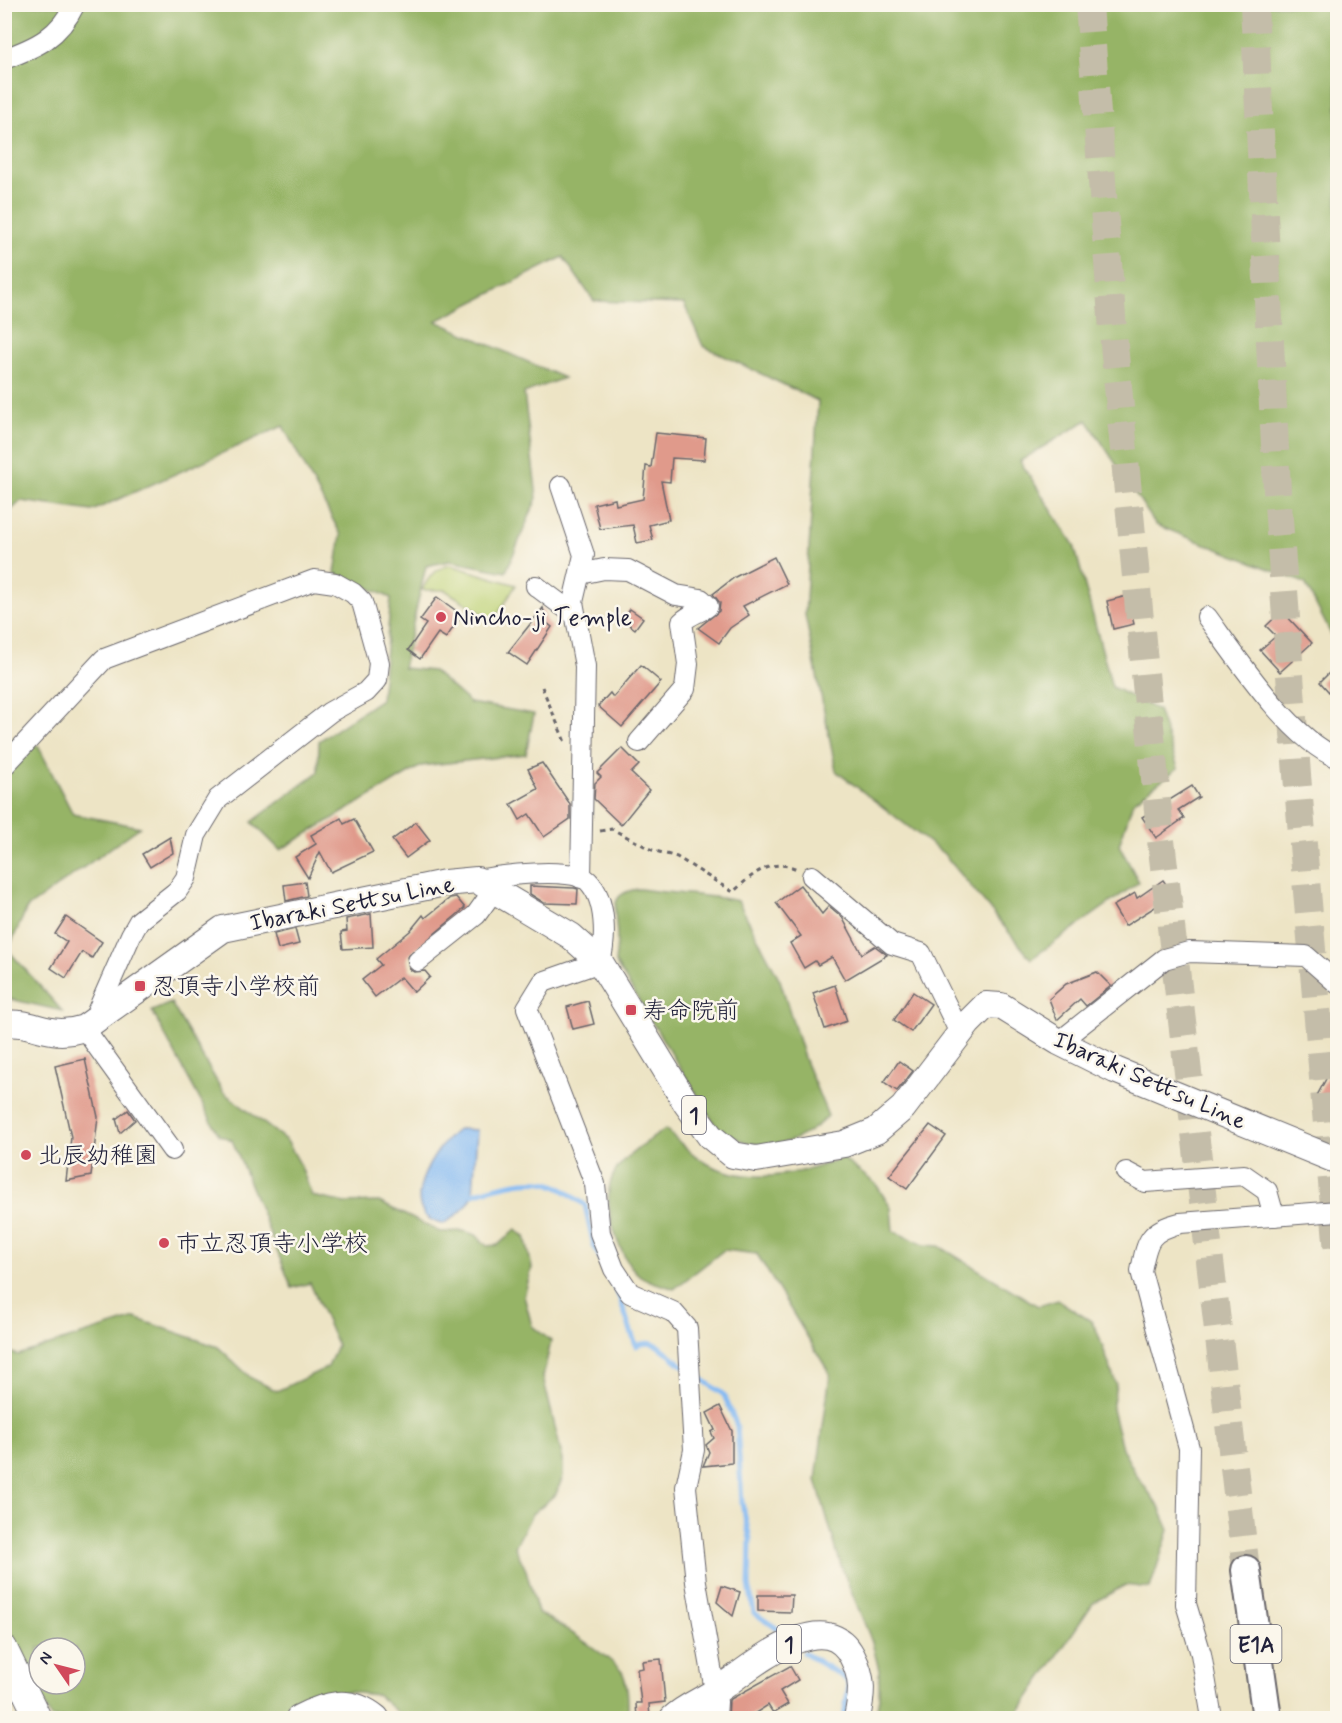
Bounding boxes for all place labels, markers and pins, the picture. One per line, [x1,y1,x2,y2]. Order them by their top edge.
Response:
place label: Nincho-ji Temple [453,603,632,634]
marker: Nincho-ji Temple [434,610,448,624]
place label: 忍頂寺小学校前 [152,972,320,1003]
marker: 忍頂寺小学校前 [133,979,147,993]
place label: 寿命院前 [643,996,739,1027]
marker: 寿命院前 [624,1003,638,1017]
place label: 北辰幼稚園 [38,1141,158,1172]
marker: 北辰幼稚園 [19,1148,33,1162]
place label: 市立忍頂寺小学校 [176,1229,368,1260]
marker: 市立忍頂寺小学校 [157,1236,171,1250]

